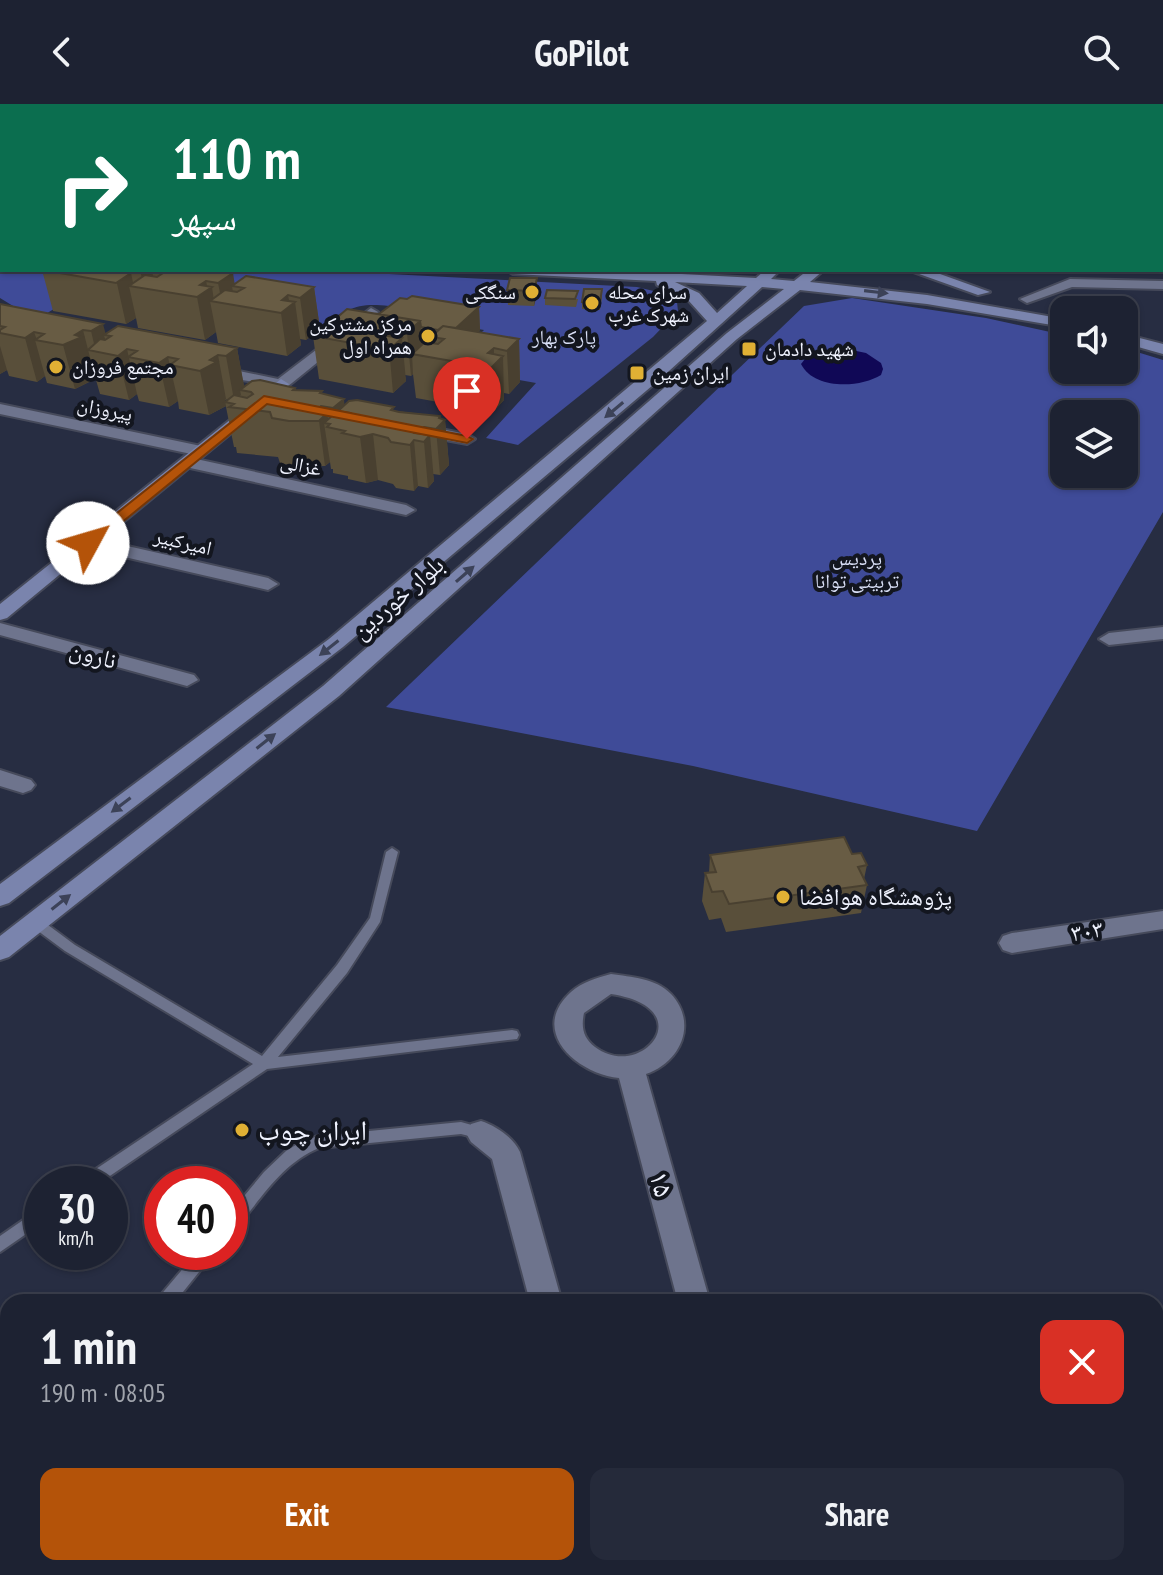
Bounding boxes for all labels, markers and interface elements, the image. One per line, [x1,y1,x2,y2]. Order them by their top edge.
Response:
text: GoPilot [534,29,629,76]
icon: back [40,30,84,74]
icon: search [1079,30,1123,74]
text: 110 m [172,122,301,194]
icon: right [40,136,144,240]
text: سپهر [172,193,237,240]
place label: سنگکی [465,279,516,305]
place label: سرای محله شهرک غرب [608,279,689,328]
marker: سنگکی [523,283,541,301]
one-way arrow [864,286,889,299]
marker: سرای محله شهرک غرب [583,294,601,312]
map controls [1050,296,1138,488]
button: sound [1050,296,1138,384]
place label: مرکز مشترکین همراه اول [309,311,412,360]
park label: پارک بهار [531,324,596,350]
marker: مرکز مشترکین همراه اول [419,327,437,345]
place label: شهید دادمان [765,336,854,362]
marker: شهید دادمان [740,340,758,358]
place label: مجتمع فروزان [72,354,174,380]
pin [433,357,501,439]
marker: مجتمع فروزان [47,358,65,376]
place label: ایران زمین [653,360,729,386]
marker: ایران زمین [628,364,646,382]
icon: arrive [445,369,489,413]
street label: پیروزان [75,391,135,427]
button: layers [1050,400,1138,488]
one-way arrow [604,401,624,418]
street label: غزالی [278,448,324,482]
position arrow [46,501,130,585]
street label: امیرکبیر [151,523,214,561]
park label: پردیس تربیتی توانا [815,545,899,594]
street label: بلوار خوردین [345,549,450,646]
one-way arrow [455,566,475,583]
street label: نارون [66,633,120,676]
one-way arrow [319,640,339,656]
one-way arrow [256,734,276,750]
one-way arrow [111,797,132,813]
place label: پژوهشگاه هوافضا [799,881,952,912]
marker: پژوهشگاه هوافضا [774,888,792,906]
one-way arrow [51,894,71,910]
street label: ۳۰۳ [1069,913,1105,948]
place label: ایران چوب [258,1111,367,1148]
marker: ایران چوب [233,1121,251,1139]
speed limit sign: 40 [144,1166,248,1270]
street label: ۱۵ [641,1167,684,1201]
text: 30 [57,1182,95,1234]
text: km/h [58,1225,94,1251]
text: 1 min [40,1315,137,1377]
button: close [1040,1320,1124,1404]
text: 190 m · 08:05 [40,1376,166,1409]
button: Exit [40,1468,574,1560]
button: Share [590,1468,1124,1560]

